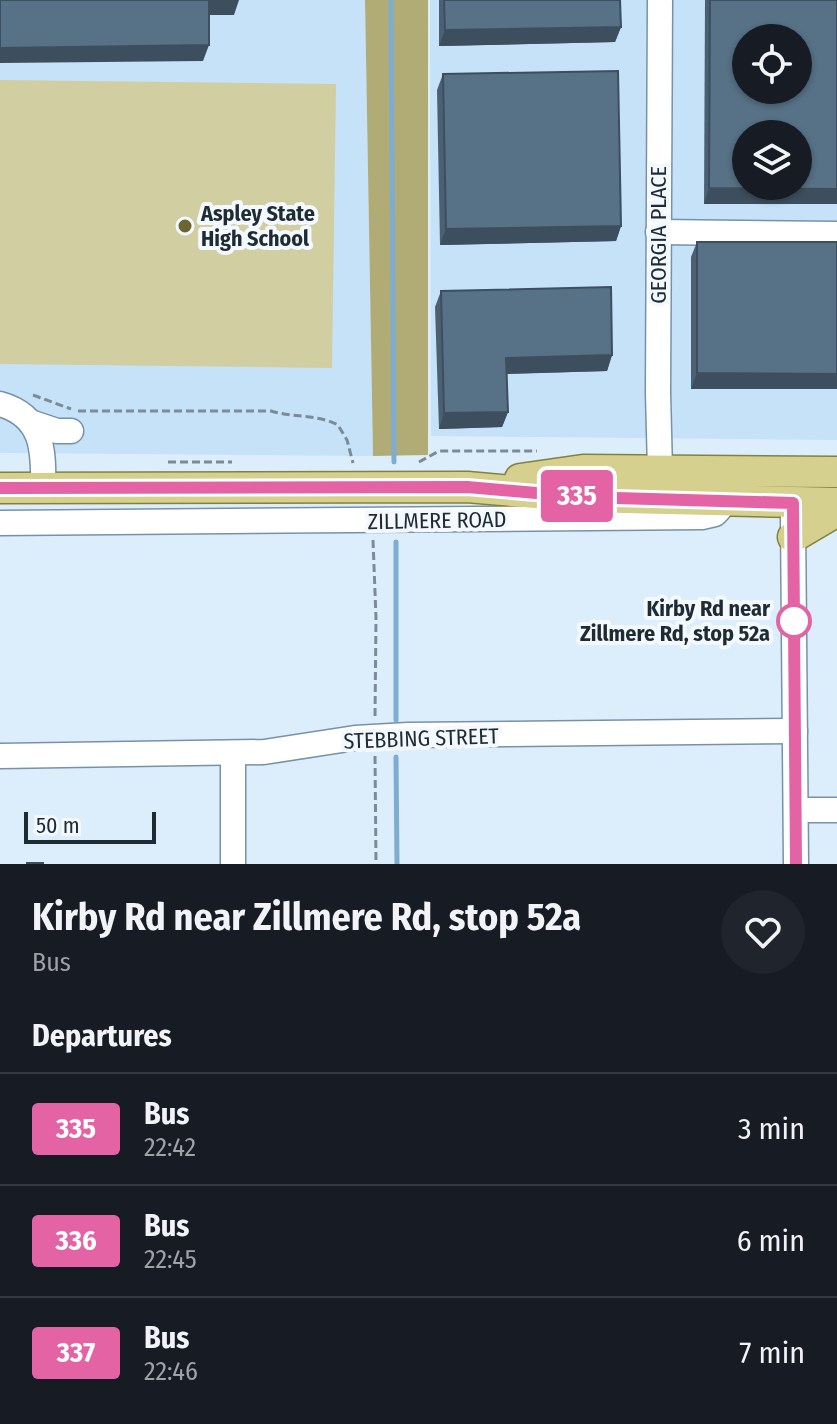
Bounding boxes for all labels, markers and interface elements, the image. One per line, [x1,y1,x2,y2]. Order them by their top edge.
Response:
map controls [732,24,812,200]
button: locate [732,24,812,104]
button: layers [732,120,812,200]
street label: GEORGIA PLACE [645,166,672,304]
place label: Aspley State High School [200,200,315,252]
marker: Aspley State High School [176,217,194,235]
line badge: 335 [531,470,623,522]
text: 335 [557,479,597,512]
street label: ZILLMERE ROAD [367,506,507,535]
place label: Kirby Rd near Zillmere Rd, stop 52a [580,595,771,647]
marker: Kirby Rd near Zillmere Rd, stop 52a [777,604,811,638]
street label: STEBBING STREET [343,722,500,755]
scale bar [24,808,156,844]
text: 50 m [36,812,80,839]
button: heart [721,890,805,974]
text: Kirby Rd near Zillmere Rd, stop 52a [32,894,581,940]
text: Bus [32,947,71,978]
text: Departures [32,1018,172,1054]
text: Bus [144,1096,189,1132]
text: 3 min [738,1111,805,1147]
text: 335 [56,1112,96,1145]
text: 22:42 [144,1132,196,1163]
text: Bus [144,1208,189,1244]
text: 6 min [737,1223,805,1259]
text: 336 [55,1224,97,1257]
text: 22:45 [144,1244,197,1275]
text: Bus [144,1320,189,1356]
text: 7 min [739,1335,805,1371]
text: 337 [57,1336,95,1369]
text: 22:46 [144,1356,198,1387]

